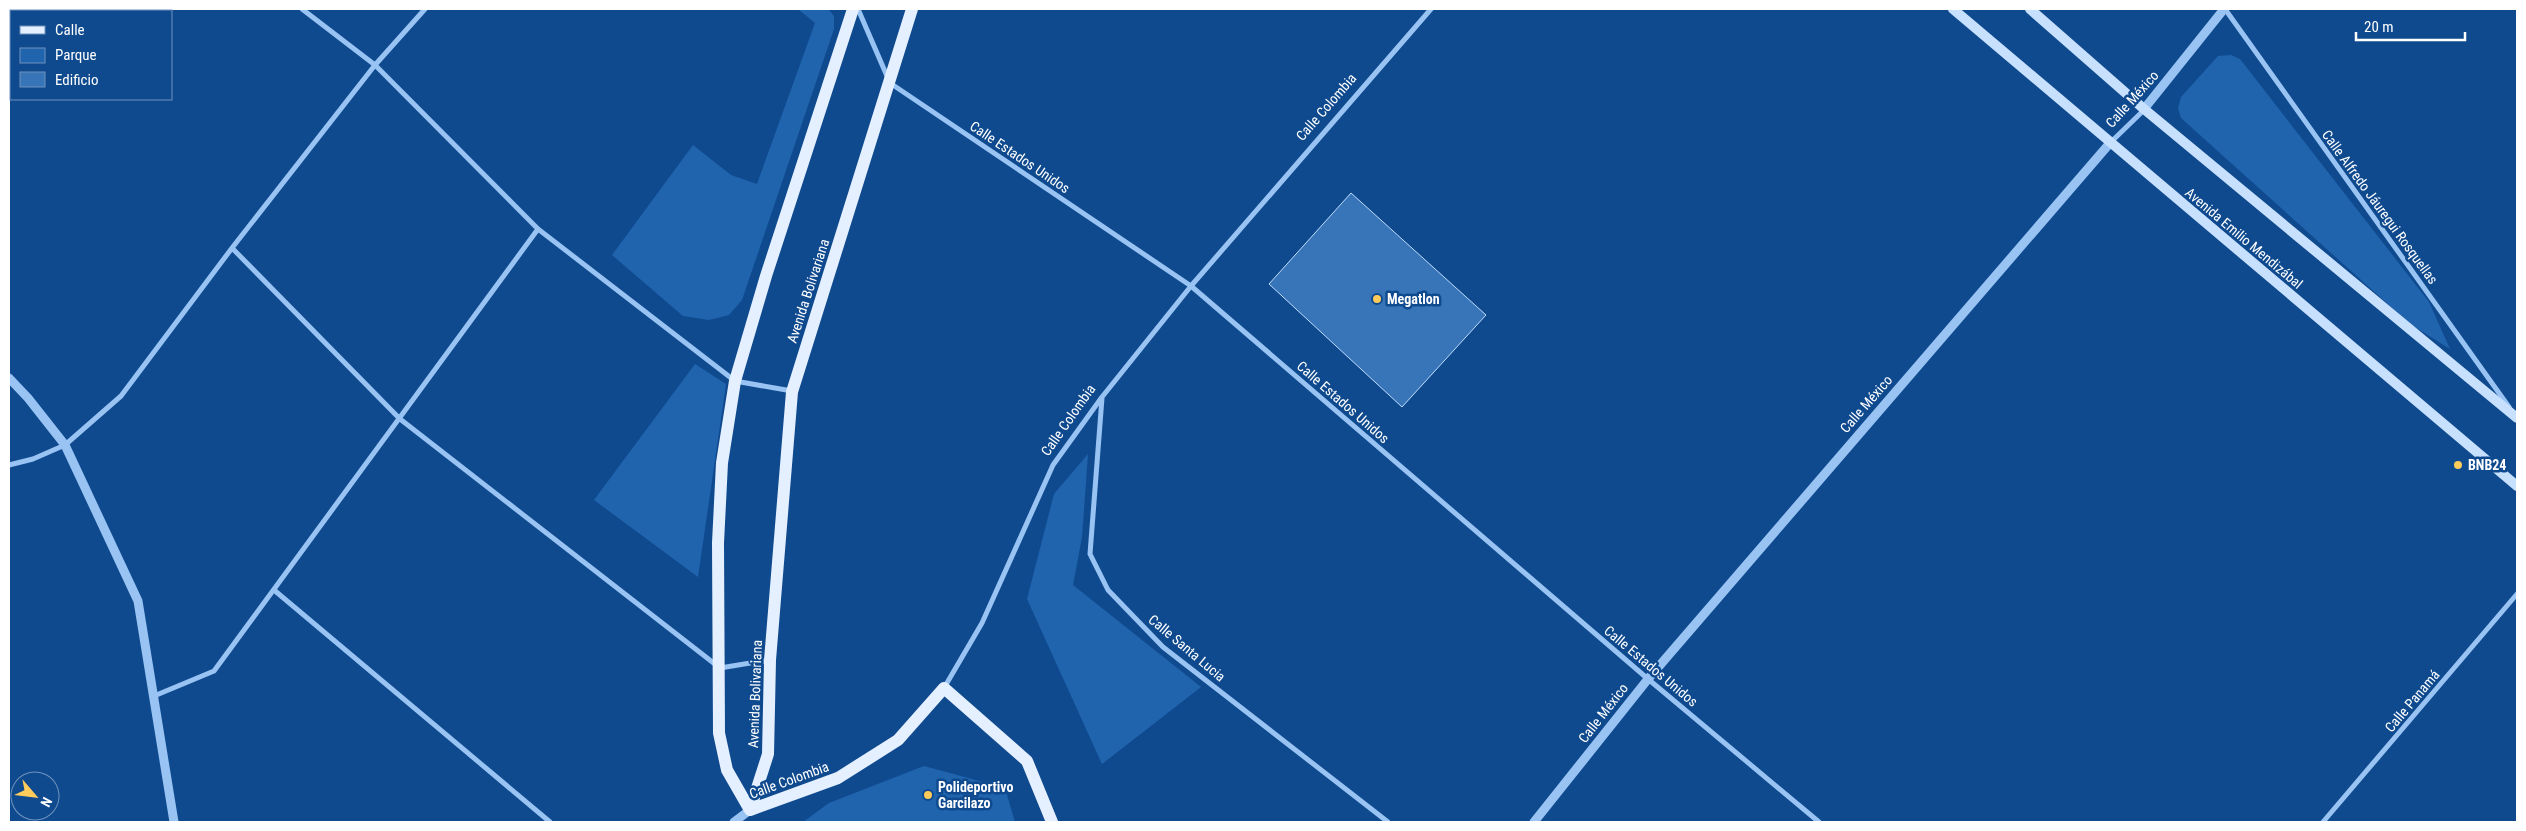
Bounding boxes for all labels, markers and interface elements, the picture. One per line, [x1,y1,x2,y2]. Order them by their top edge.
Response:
legend [10,10,172,100]
scale bar [2356,10,2465,42]
text: 20 m [2364,18,2394,36]
text: Calle [55,21,85,39]
text: Parque [55,46,97,64]
street label: Calle México [2102,67,2162,131]
street label: Calle Colombia [1293,70,1359,144]
text: Edificio [55,71,98,89]
street label: Calle Estados Unidos [967,118,1073,196]
street label: Calle Alfredo Jáuregui Rosquellas [2319,127,2441,287]
street label: Avenida Emilio Mendizábal [2182,184,2306,292]
street label: Avenida Bolivariana [784,237,832,345]
place label: Megatlon [1387,291,1440,307]
marker: Megatlon [1371,293,1383,305]
street label: Calle Estados Unidos [1294,358,1392,446]
street label: Calle México [1837,372,1895,436]
street label: Calle Colombia [1038,381,1098,459]
place label: BNB24 [2468,457,2506,473]
marker: BNB24 [2452,459,2464,471]
street label: Calle Santa Lucia [1145,611,1229,685]
street label: Calle Estados Unidos [1601,622,1701,710]
street label: Avenida Bolivariana [745,640,765,748]
street label: Calle Panamá [2381,667,2443,735]
street label: Calle México [1575,680,1631,746]
street label: Calle Colombia [747,758,831,802]
north arrow [10,771,60,821]
place label: Polideportivo Garcilazo [938,779,1013,811]
marker: Polideportivo Garcilazo [922,789,934,801]
text: N [37,795,56,810]

